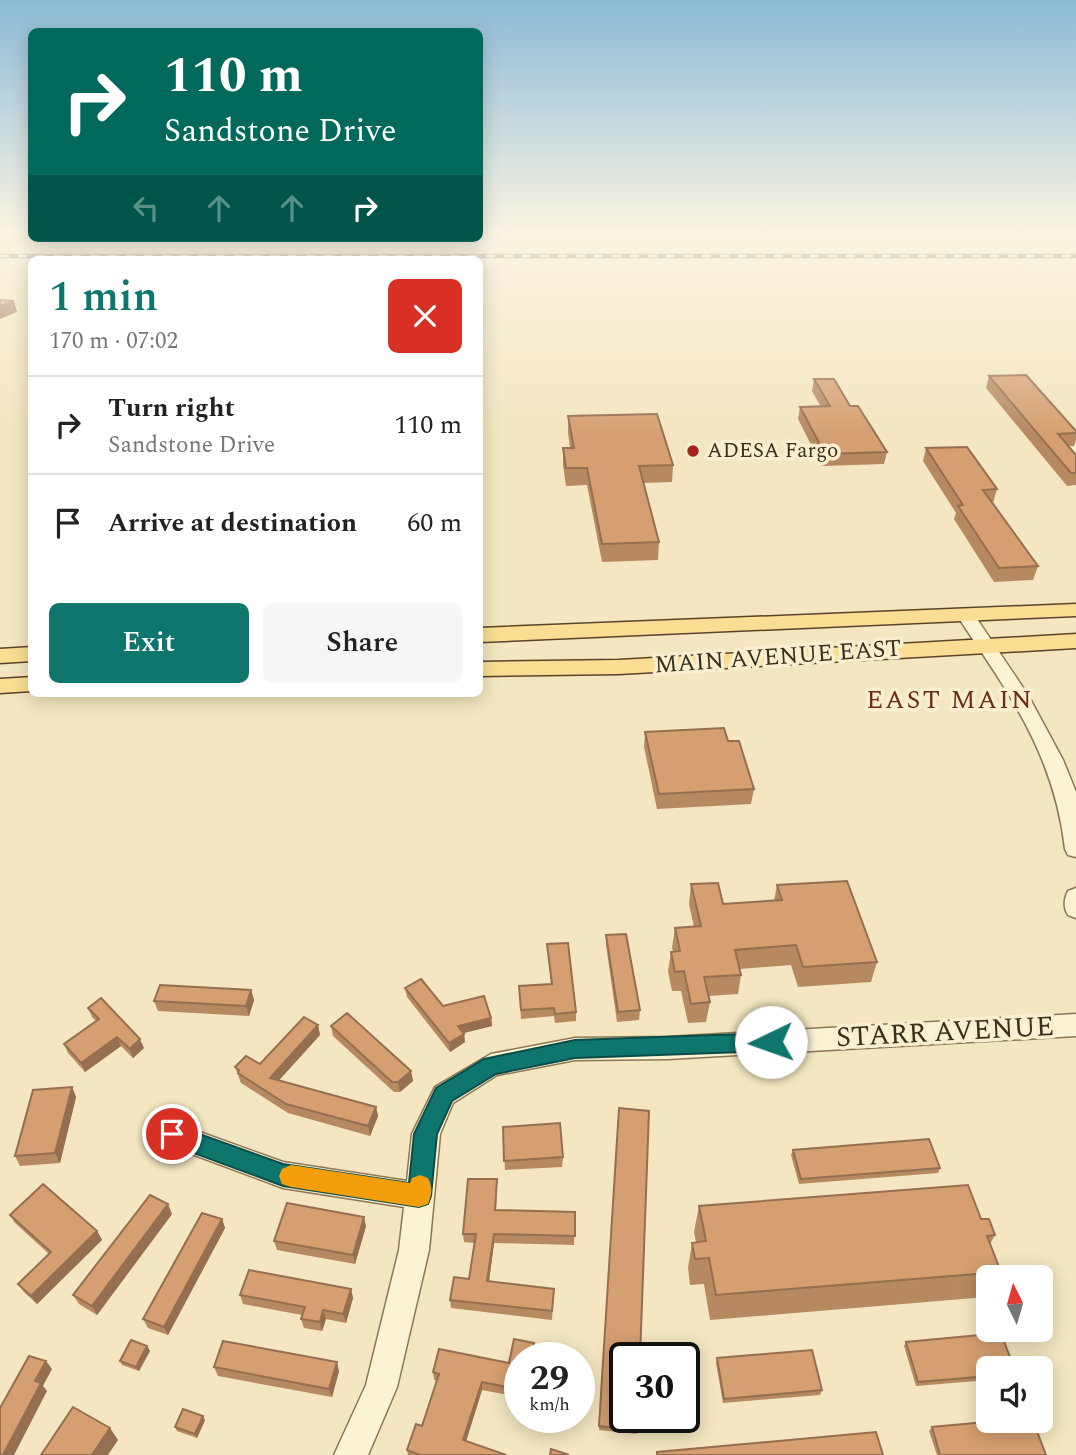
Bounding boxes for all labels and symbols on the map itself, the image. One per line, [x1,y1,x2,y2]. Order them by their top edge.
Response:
place label: ADESA Fargo [707,435,838,467]
marker: ADESA Fargo [685,443,701,459]
street label: MAIN AVENUE EAST [653,630,903,684]
district label: EAST MAIN [866,680,1034,720]
position arrow [734,1005,808,1079]
street label: STARR AVENUE [835,1005,1055,1059]
pin [142,1104,202,1164]
north arrow [976,1265,1054,1342]
speed limit sign: 30 [609,1342,700,1433]

